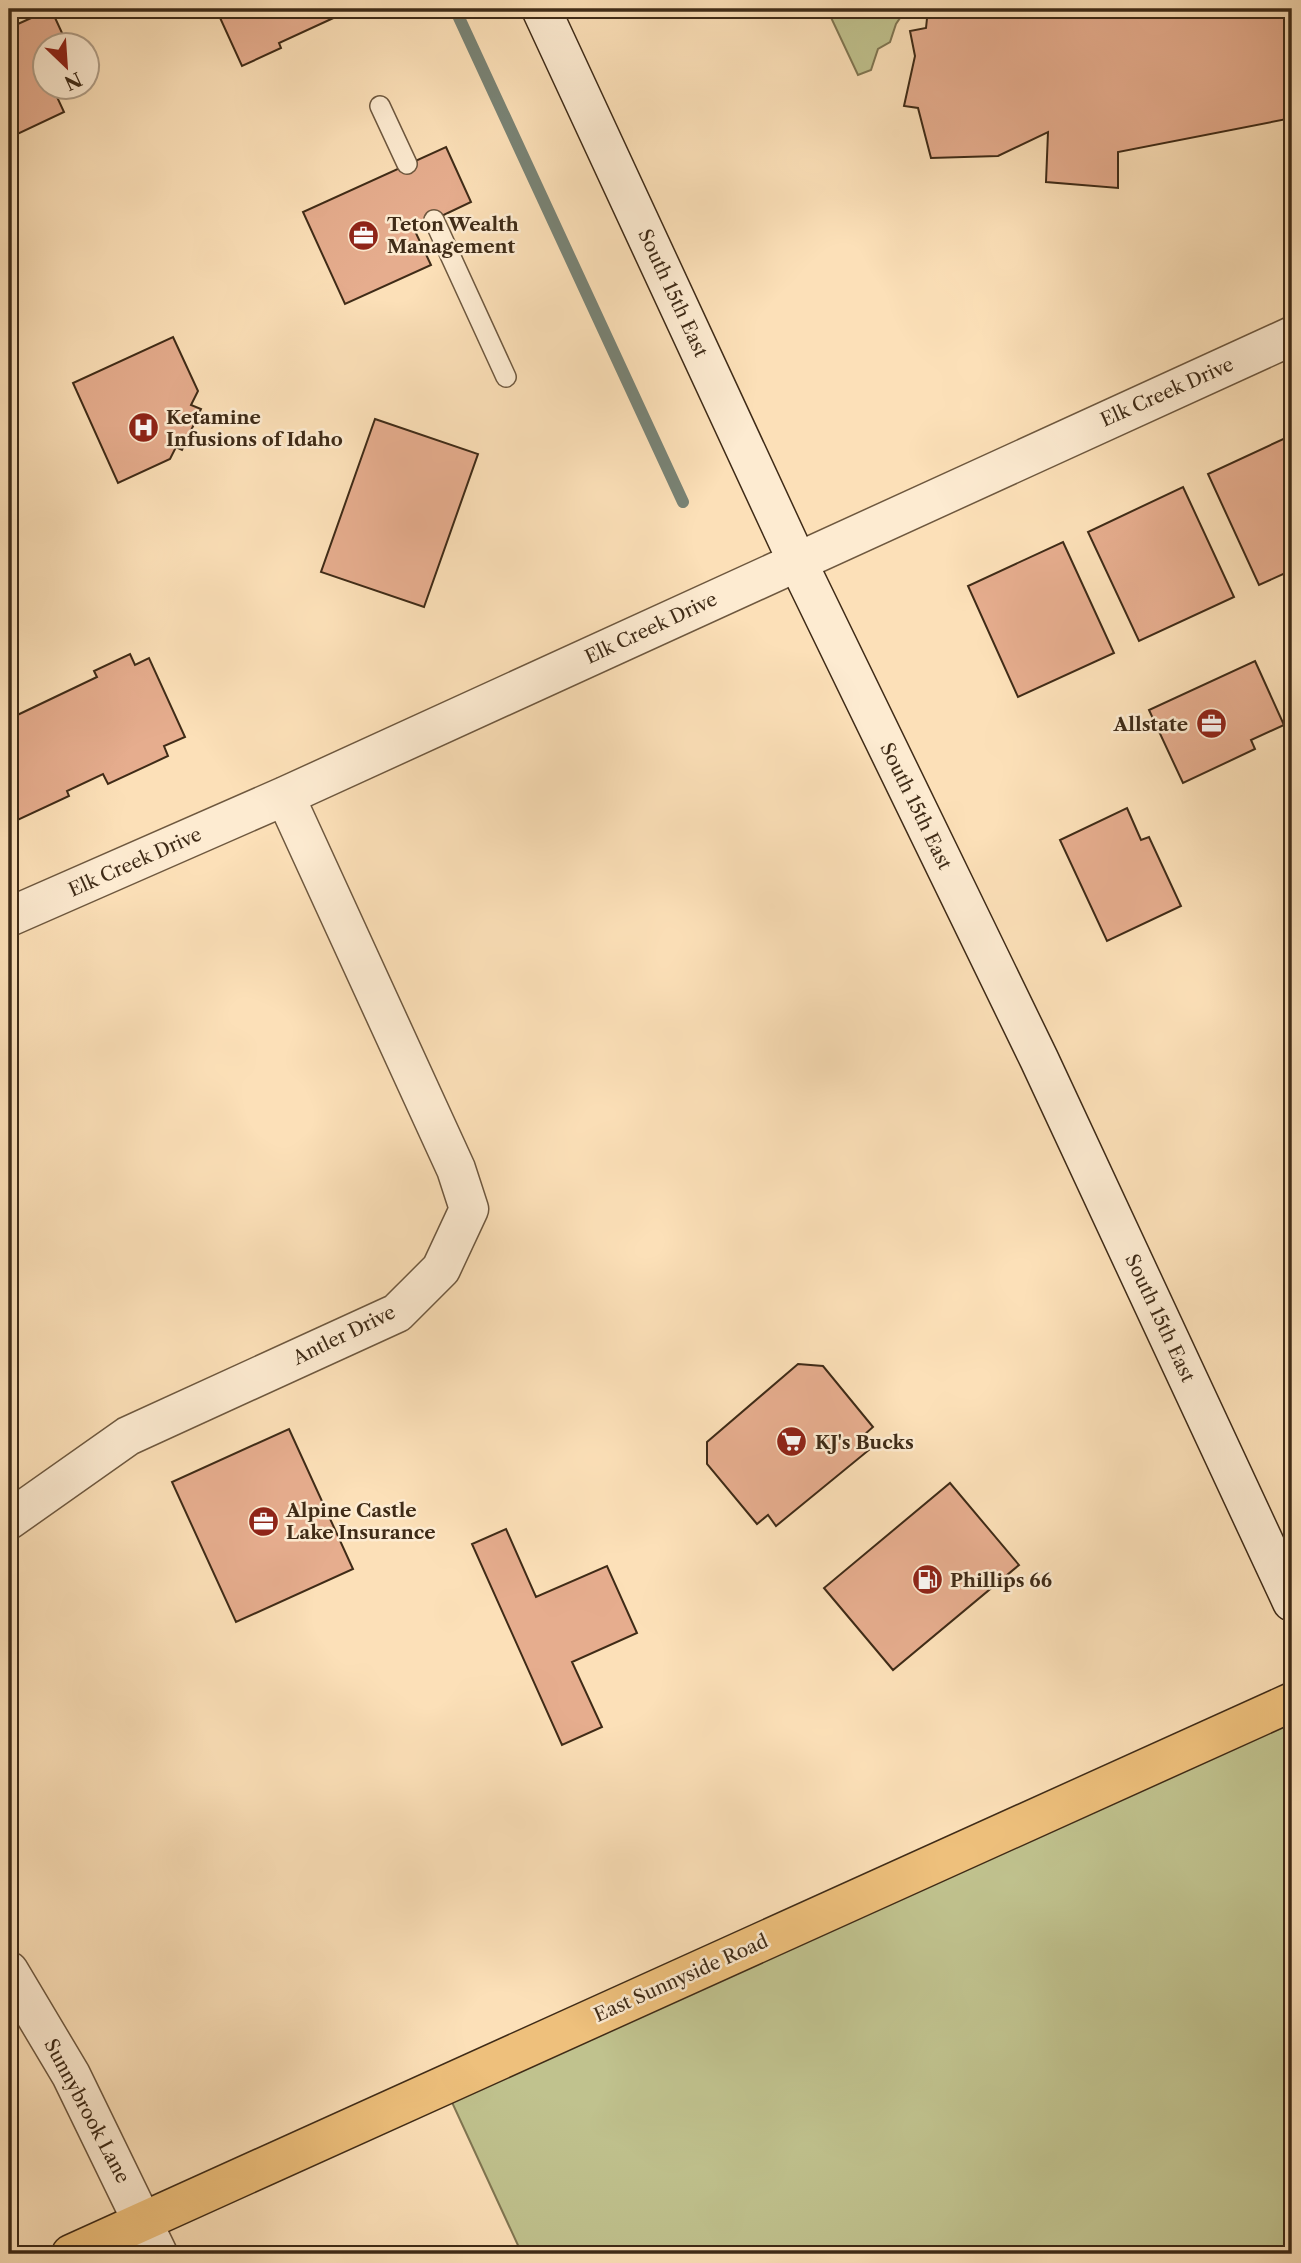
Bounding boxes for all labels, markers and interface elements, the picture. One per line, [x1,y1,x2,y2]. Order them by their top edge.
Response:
north arrow [32,32,102,102]
text: N [61,67,85,95]
place label: Teton Wealth Management [387,213,519,258]
office icon: Teton Wealth Management [347,218,381,252]
street label: South 15th East [633,225,713,361]
street label: Elk Creek Drive [1097,352,1237,432]
place label: Ketamine Infusions of Idaho [166,406,343,451]
hospital icon: Ketamine Infusions of Idaho [126,411,160,445]
street label: Elk Creek Drive [581,587,721,669]
office icon: Allstate [1194,707,1228,741]
place label: Allstate [1113,713,1188,736]
street label: South 15th East [875,739,957,873]
street label: Elk Creek Drive [65,822,205,902]
street label: South 15th East [1120,1250,1200,1386]
street label: Antler Drive [288,1300,399,1370]
supermarket icon: KJ's Bucks [775,1425,809,1459]
place label: KJ's Bucks [815,1431,914,1454]
place label: Alpine Castle Lake Insurance [285,1499,436,1544]
office icon: Alpine Castle Lake Insurance [246,1504,280,1538]
fuel station icon: Phillips 66 [910,1563,944,1597]
place label: Phillips 66 [950,1569,1052,1592]
street label: East Sunnyside Road [590,1929,772,2027]
street label: Sunnybrook Lane [39,2035,135,2187]

